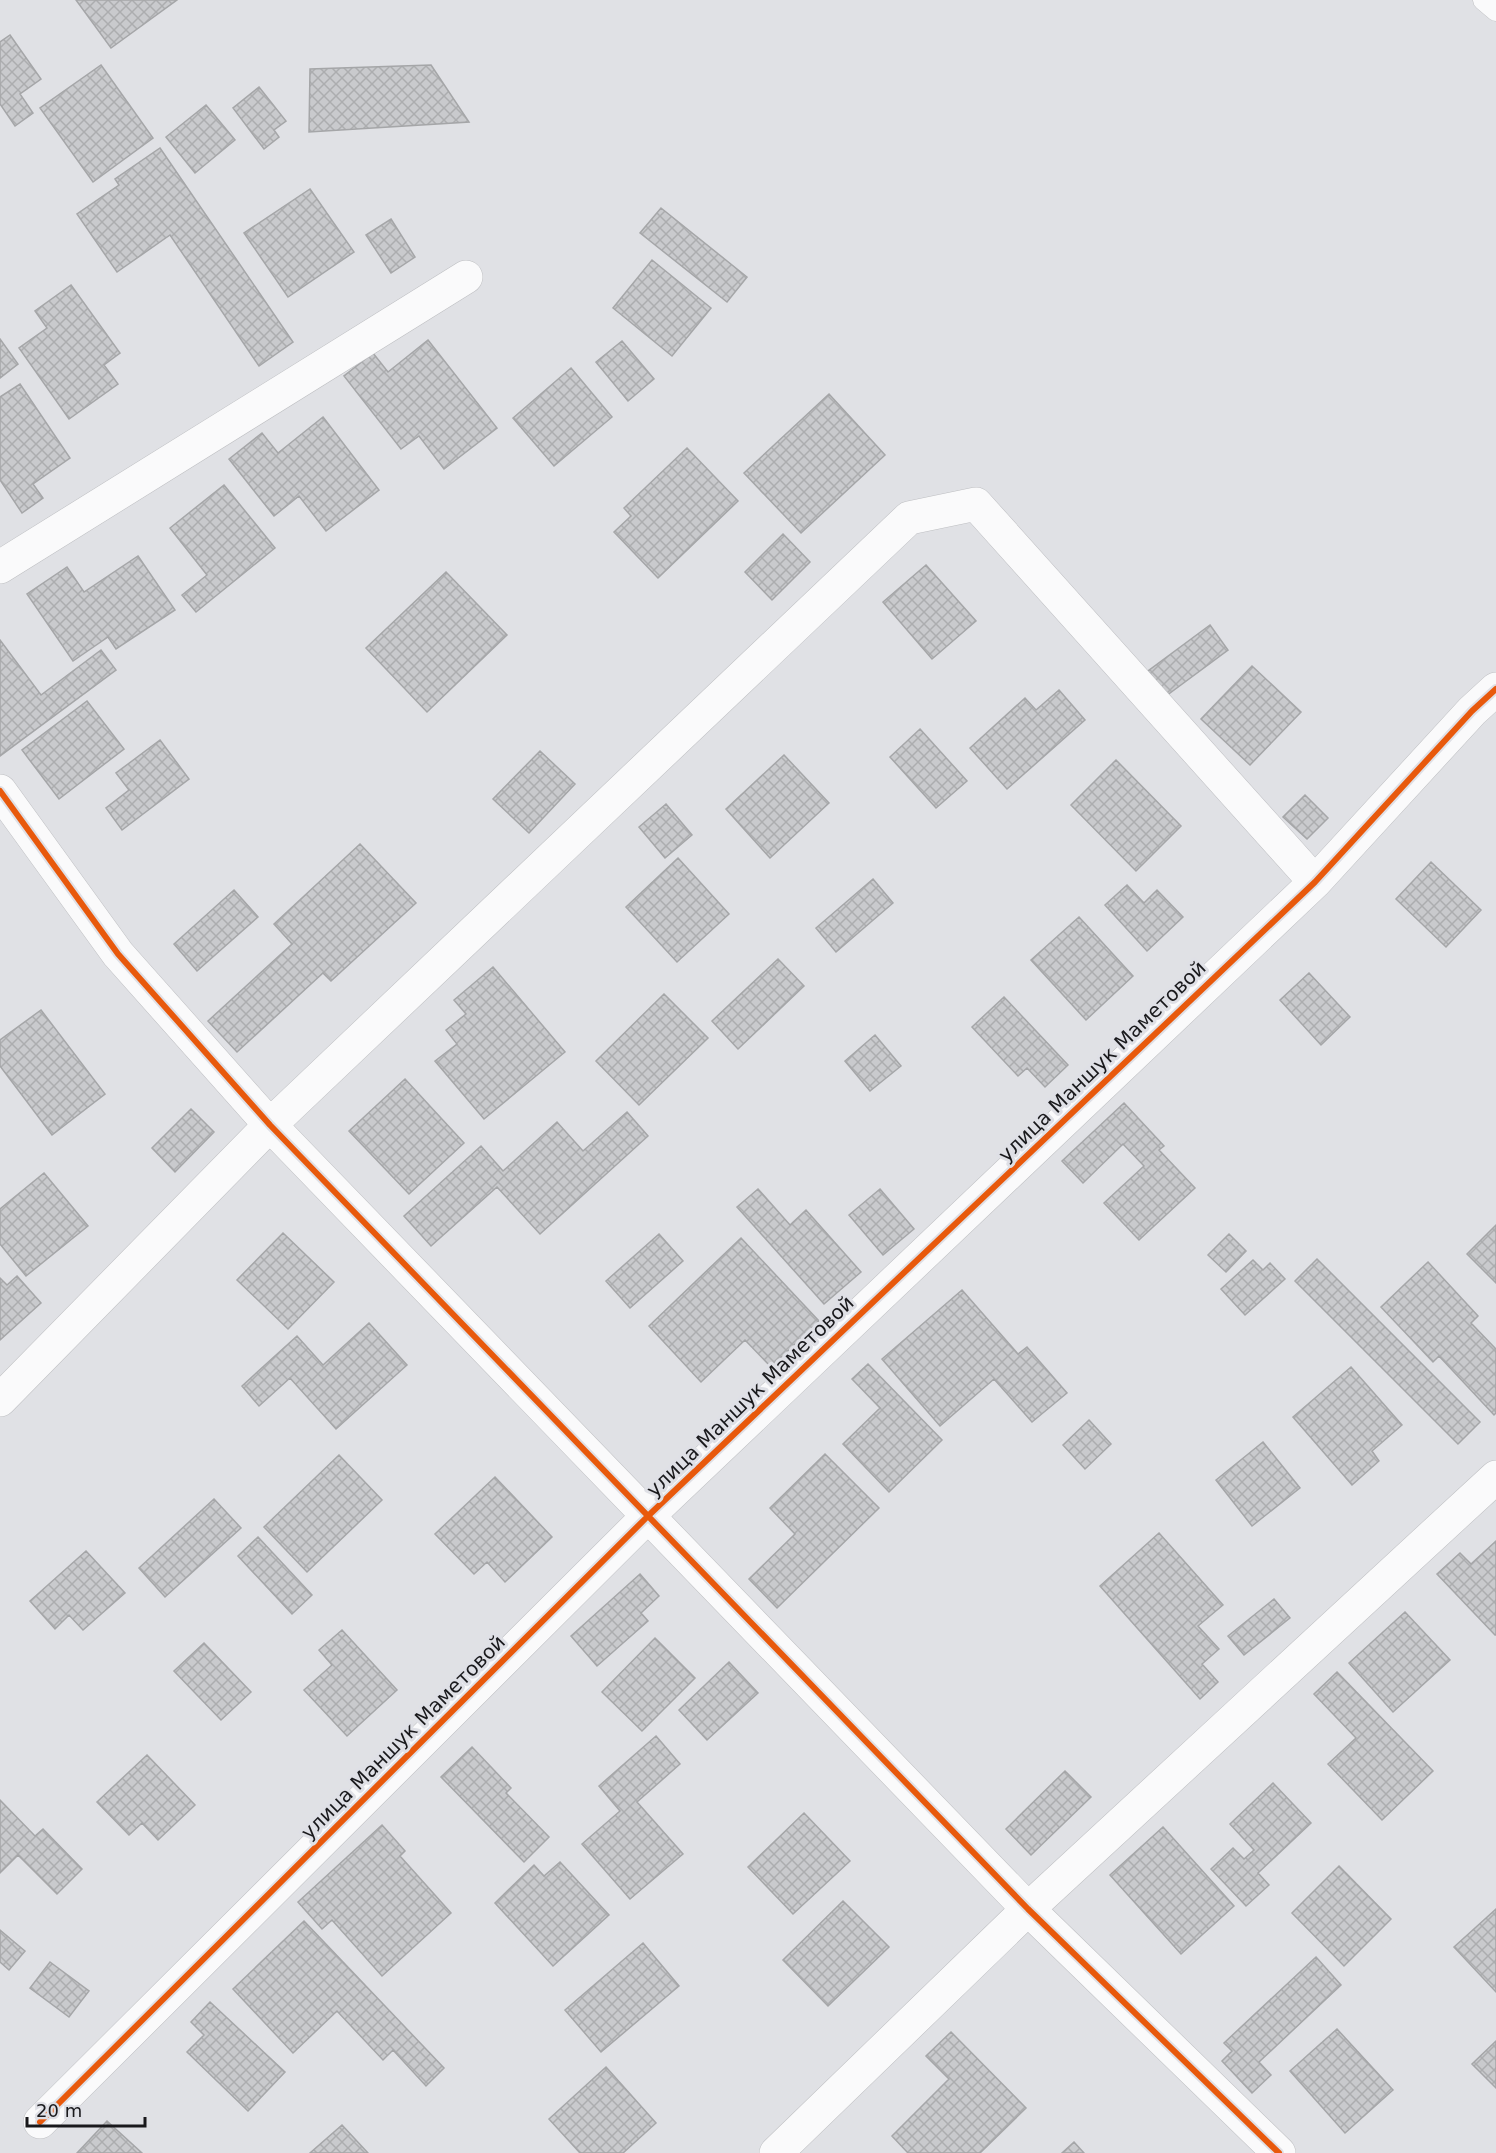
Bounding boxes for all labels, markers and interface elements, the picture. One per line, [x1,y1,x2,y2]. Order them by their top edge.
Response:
street label: улица Маншук Маметовой [993,956,1211,1166]
street label: улица Маншук Маметовой [641,1291,859,1501]
street label: улица Маншук Маметовой [296,1630,510,1844]
scale bar [27,2090,146,2128]
text: 20 m [36,2100,82,2121]

